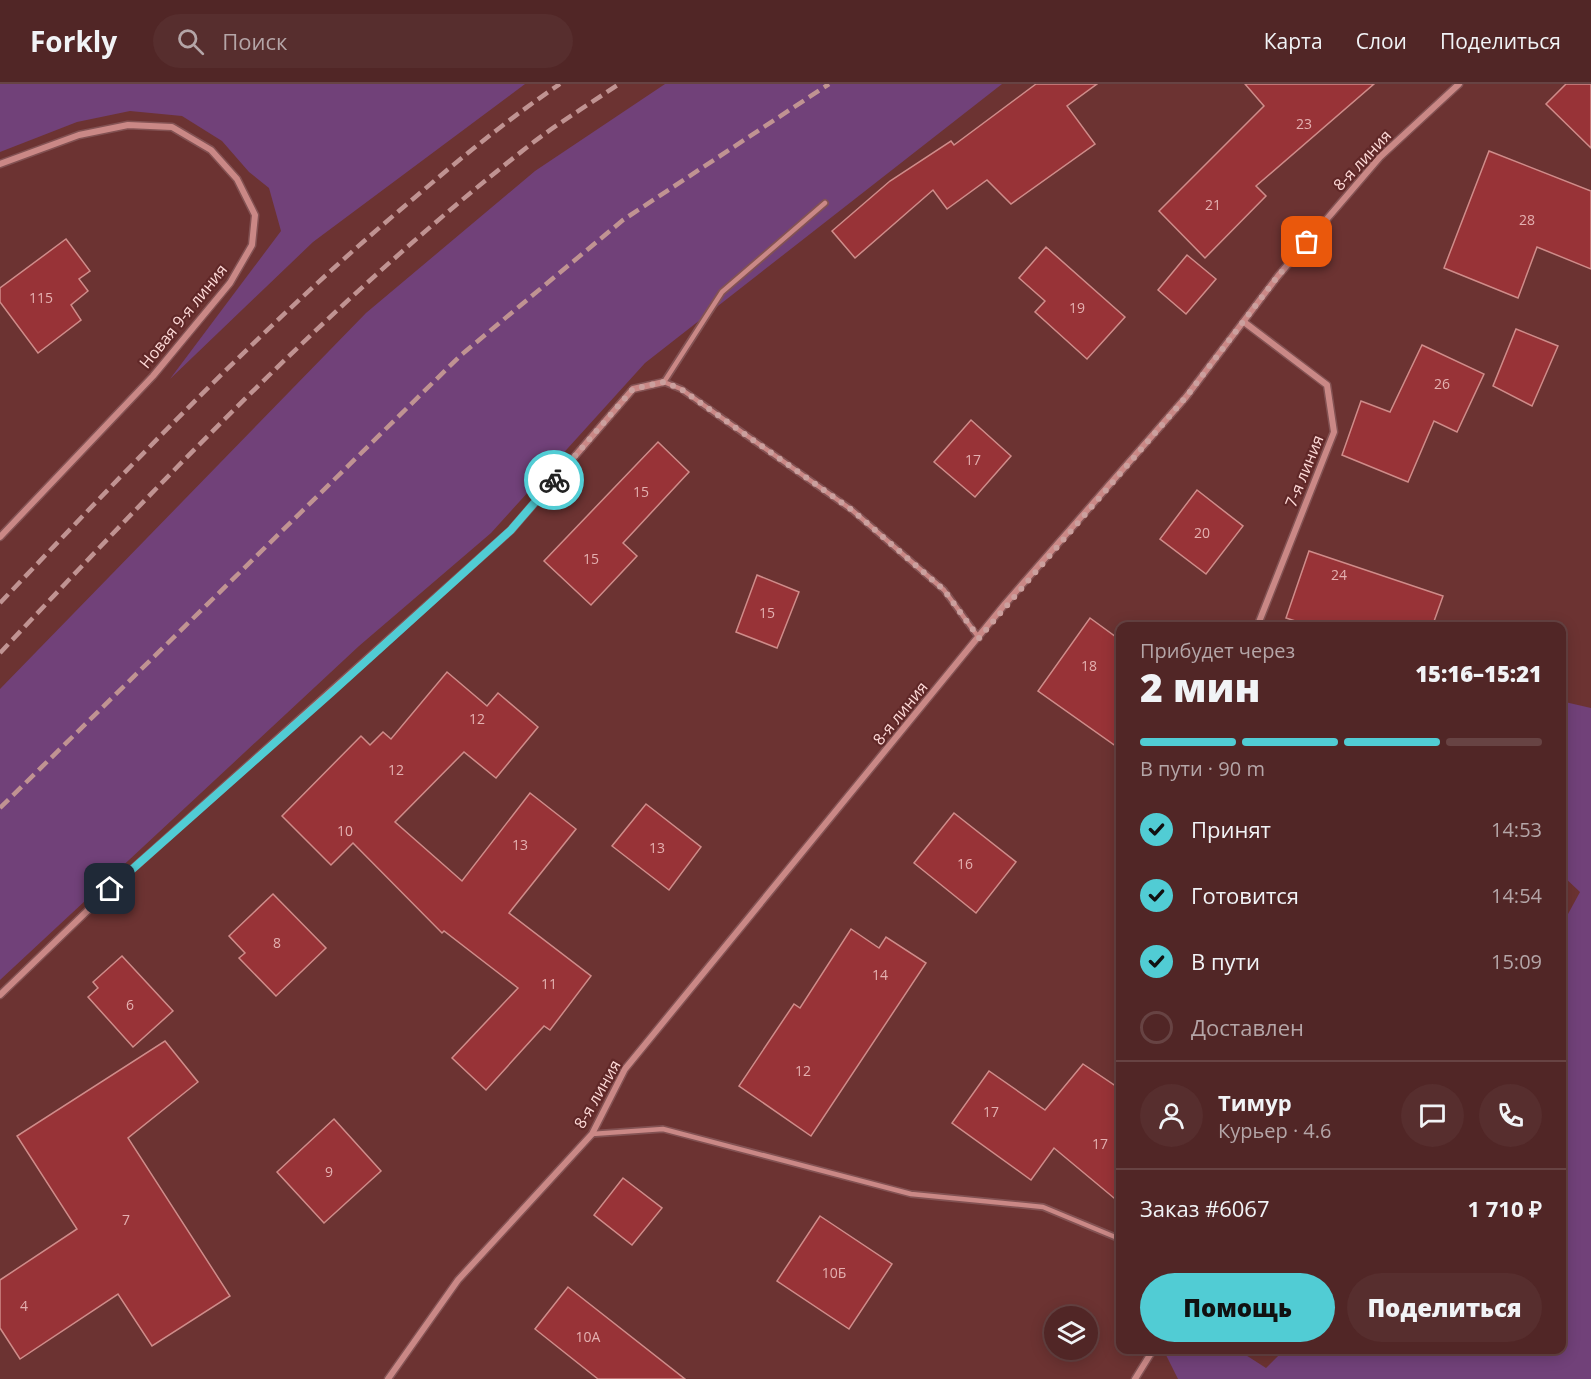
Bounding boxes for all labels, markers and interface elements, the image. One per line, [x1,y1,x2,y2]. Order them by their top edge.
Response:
search box [153,14,573,68]
text: Forkly [30,22,117,60]
icon: search [174,25,207,58]
text: Поиск [222,26,287,56]
text: Карта [1264,27,1323,55]
text: Слои [1356,27,1407,55]
text: Поделиться [1440,27,1561,55]
house number: 23 [1296,114,1312,133]
street label: 8-я линия [1328,125,1396,195]
house number: 21 [1205,195,1221,214]
house number: 28 [1519,210,1535,229]
pin [1281,216,1332,267]
icon: bag [1290,225,1323,258]
street label: Новая 9-я линия [134,259,232,373]
house number: 115 [29,288,53,307]
house number: 19 [1069,298,1085,317]
house number: 26 [1434,374,1450,393]
street label: 7-я линия [1280,432,1328,510]
courier [524,450,584,510]
house number: 17 [965,450,981,469]
icon: bike [538,464,571,497]
house number: 15 [633,482,649,501]
house number: 20 [1194,523,1210,542]
house number: 15 [583,549,599,568]
house number: 24 [1331,565,1347,584]
house number: 15 [759,603,775,622]
text: Прибудет через [1140,637,1295,664]
house number: 18 [1081,656,1097,675]
text: 15:16–15:21 [1415,658,1542,688]
text: 2 мин [1140,660,1260,713]
street label: 8-я линия [868,677,932,749]
house number: 12 [469,709,485,728]
text: В пути · 90 m [1140,755,1265,782]
house number: 12 [388,760,404,779]
icon: check [1140,813,1173,846]
text: Принят [1191,814,1271,844]
text: 14:53 [1491,816,1542,843]
house number: 10 [337,821,353,840]
house number: 13 [512,835,528,854]
house number: 13 [649,838,665,857]
house number: 16 [957,854,973,873]
pin [84,863,135,914]
icon: home [93,872,126,905]
icon: check [1140,879,1173,912]
text: Готовится [1191,880,1299,910]
text: 14:54 [1491,882,1542,909]
house number: 8 [273,933,281,952]
icon: check [1140,945,1173,978]
text: В пути [1191,946,1260,976]
text: 15:09 [1491,948,1542,975]
house number: 14 [872,965,888,984]
house number: 11 [541,974,557,993]
house number: 6 [126,995,134,1014]
text: Доставлен [1191,1012,1304,1042]
street label: 8-я линия [569,1056,625,1132]
house number: 12 [795,1061,811,1080]
button: person [1140,1084,1203,1147]
button: chat [1401,1084,1464,1147]
button: phone [1479,1084,1542,1147]
text: Тимур [1218,1087,1292,1117]
house number: 17 [983,1102,999,1121]
text: Курьер · 4.6 [1218,1117,1332,1144]
house number: 17 [1092,1134,1108,1153]
house number: 9 [325,1162,333,1181]
text: Заказ #6067 [1140,1193,1270,1223]
text: 1 710 ₽ [1467,1193,1542,1223]
house number: 7 [122,1210,130,1229]
house number: 10Б [822,1263,846,1282]
button: Помощь [1140,1273,1335,1342]
button: Поделиться [1347,1273,1542,1342]
house number: 4 [20,1296,28,1315]
map controls [1044,1306,1098,1360]
button: layers [1044,1306,1098,1360]
house number: 10А [576,1327,601,1346]

